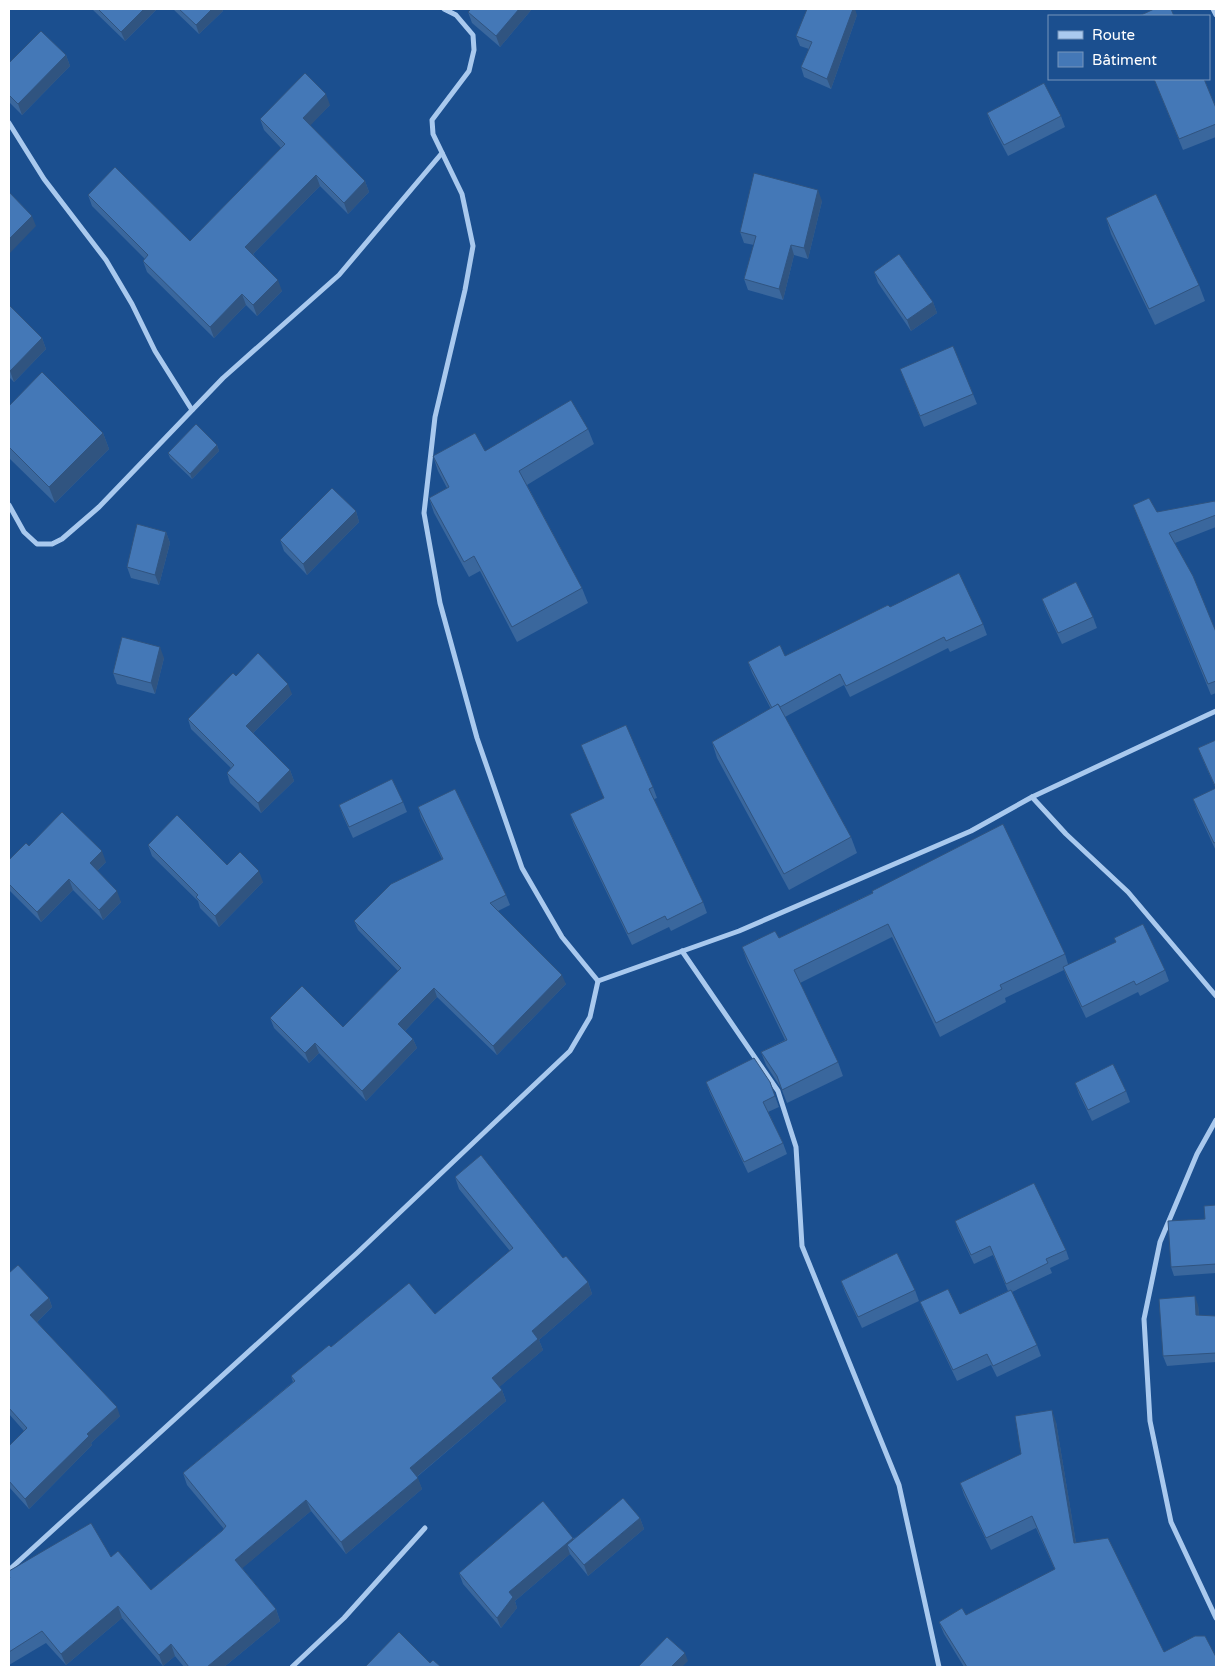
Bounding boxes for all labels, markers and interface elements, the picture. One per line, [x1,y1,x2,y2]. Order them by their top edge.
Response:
legend [1048,15,1210,80]
text: Route [1092,26,1135,44]
text: Bâtiment [1092,51,1157,69]

